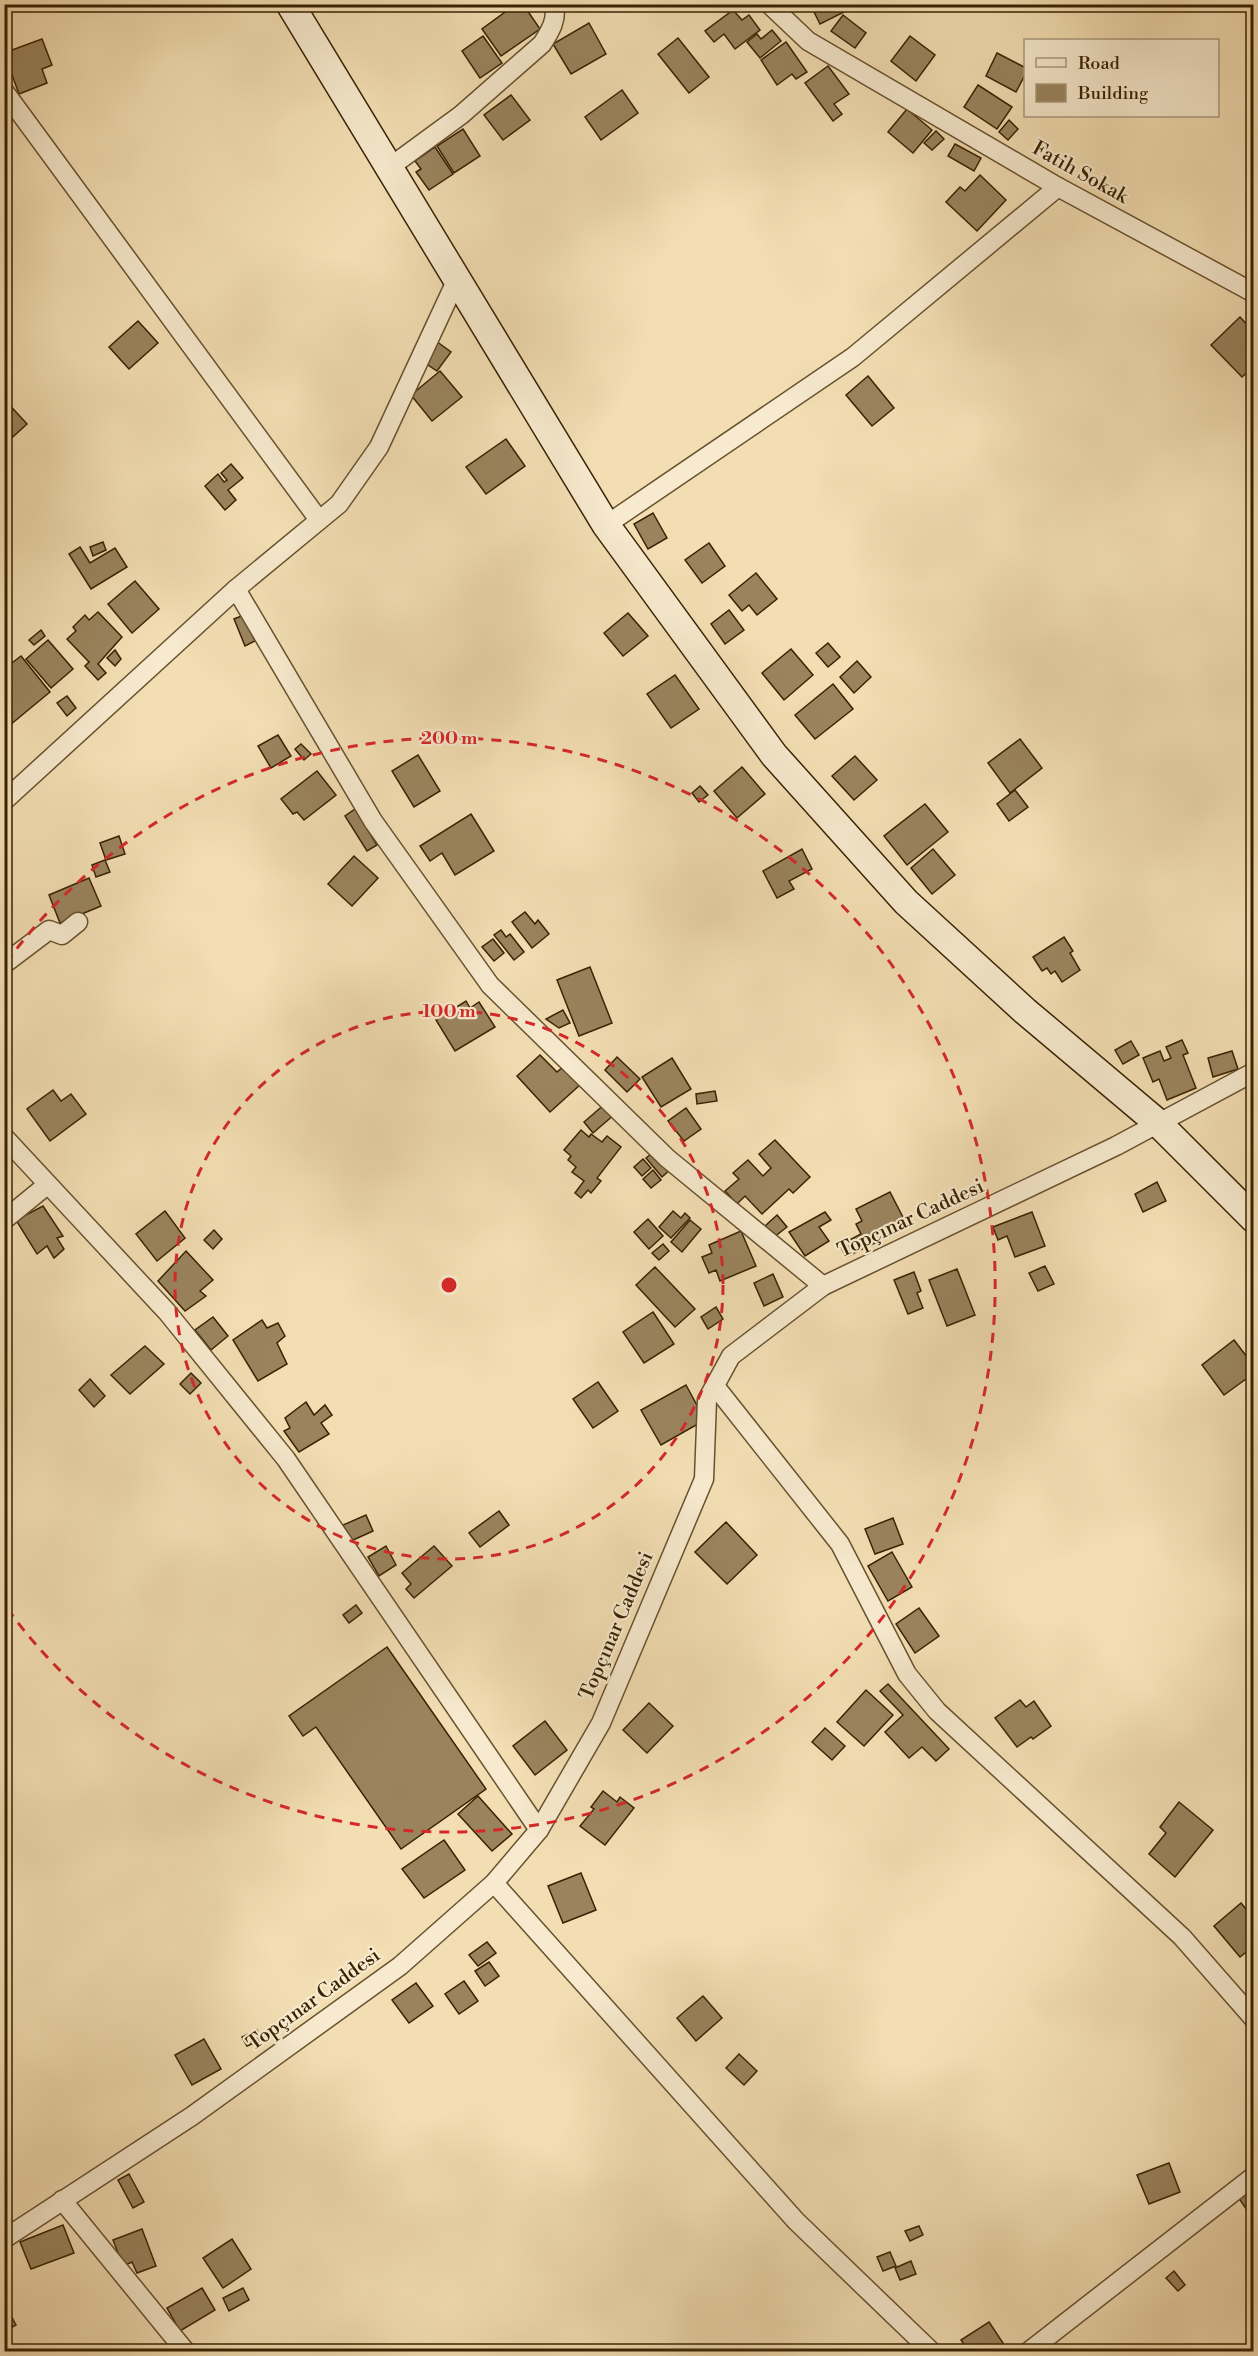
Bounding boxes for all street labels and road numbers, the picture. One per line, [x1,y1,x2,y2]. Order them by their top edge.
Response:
street label: Fatih Sokak [1028,136,1134,210]
street label: Topçınar Caddesi [834,1174,989,1264]
street label: Topçınar Caddesi [575,1548,660,1704]
street label: Topçınar Caddesi [242,1943,386,2057]

